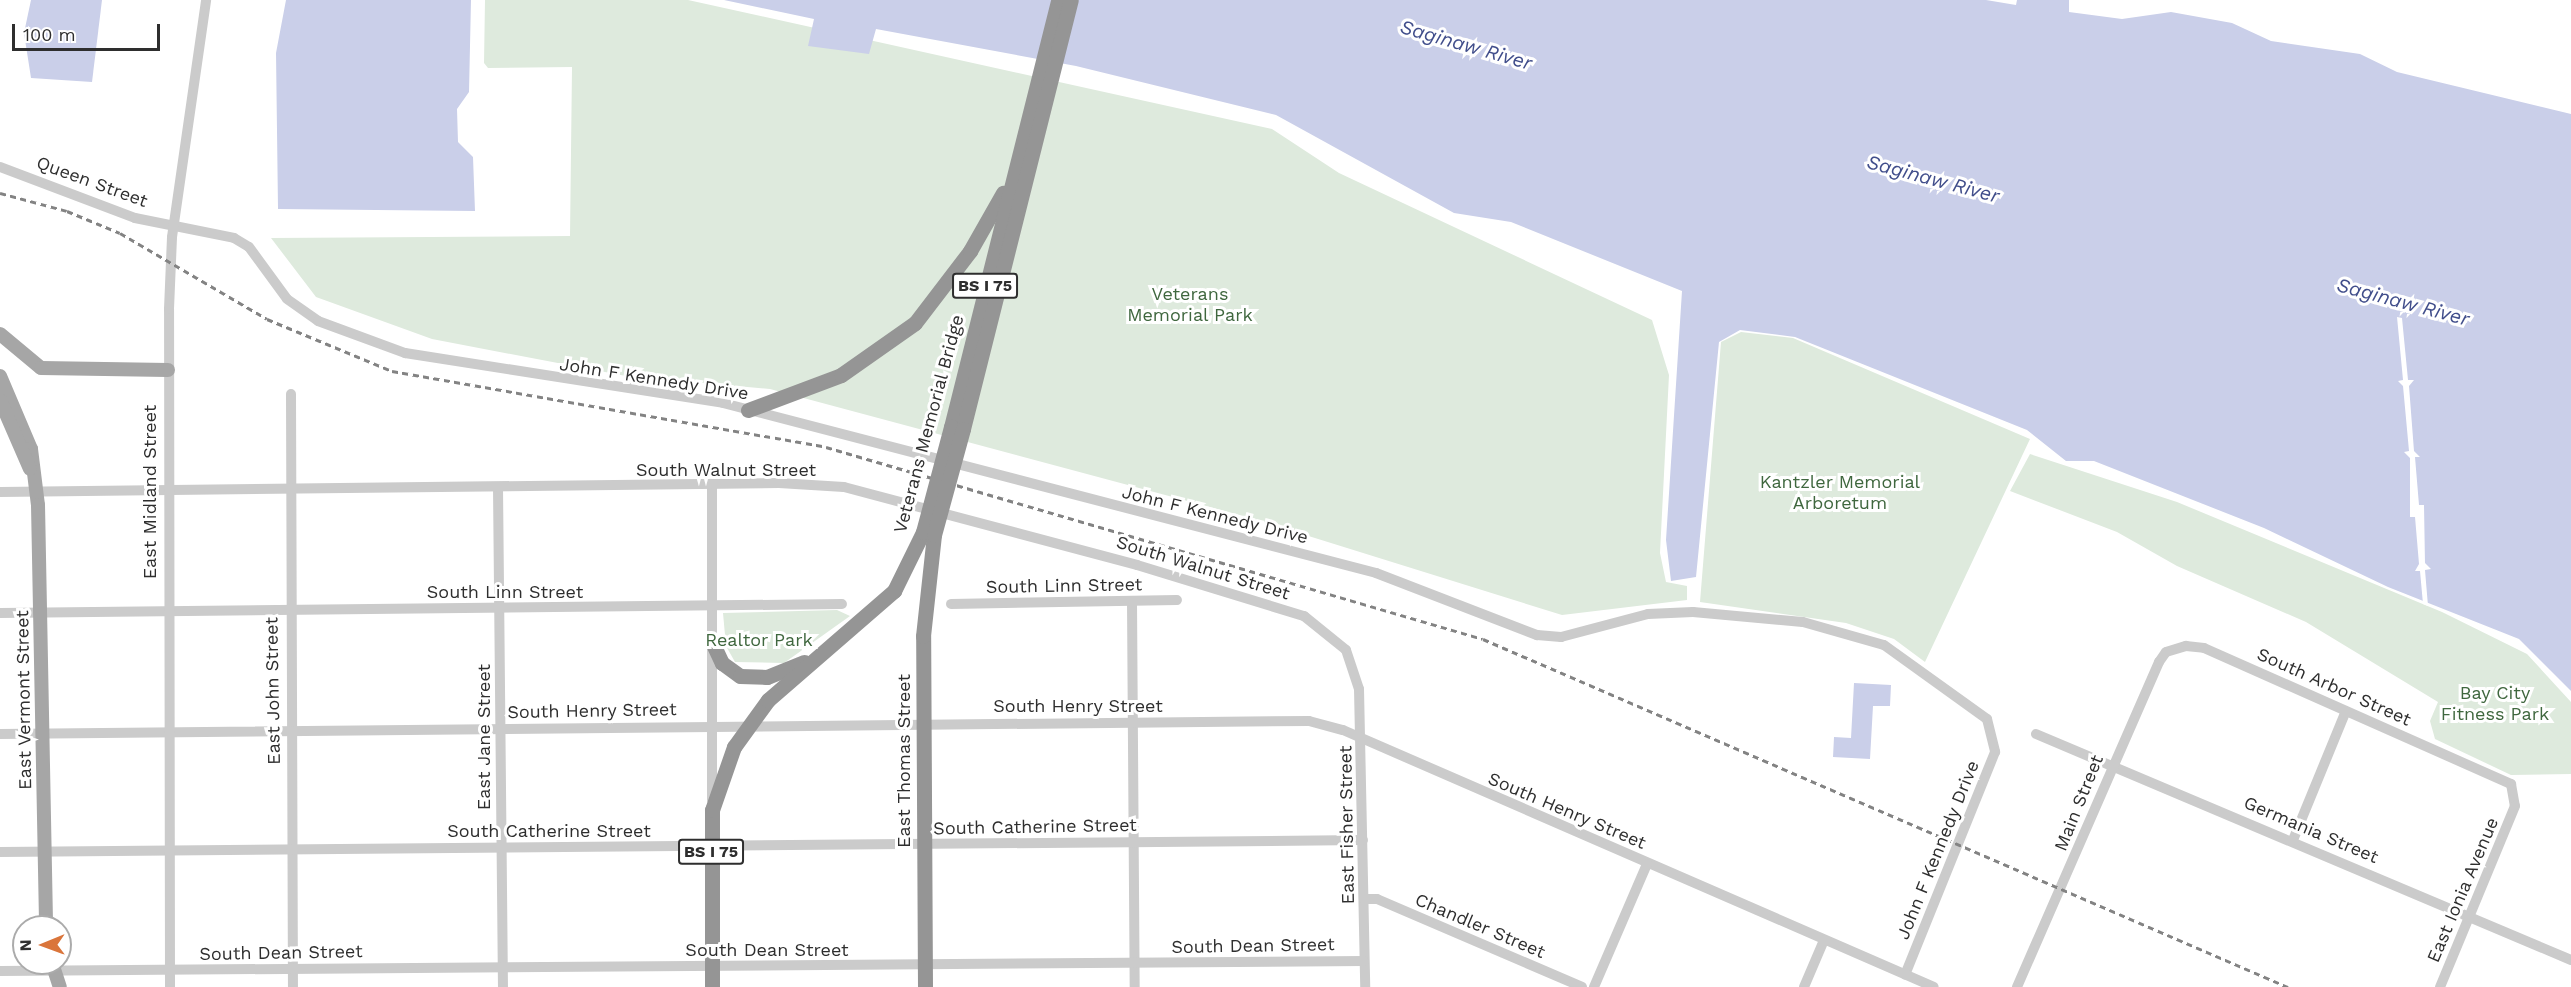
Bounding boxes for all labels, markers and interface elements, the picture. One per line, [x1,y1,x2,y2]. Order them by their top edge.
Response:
scale bar [15,12,164,50]
water label: Saginaw River [1397,15,1535,75]
text: 100 m [23,24,76,45]
water label: Saginaw River [1864,150,2002,208]
street label: Queen Street [33,152,151,212]
road number: BS I 75 [950,273,1020,299]
water label: Saginaw River [2334,273,2472,331]
park label: Veterans Memorial Park [1127,284,1253,326]
street label: Veterans Memorial Bridge [889,312,969,536]
street label: John F Kennedy Drive [558,353,750,405]
street label: East Midland Street [139,405,161,579]
street label: South Walnut Street [636,459,816,481]
park label: Kantzler Memorial Arboretum [1760,472,1920,514]
street label: John F Kennedy Drive [1119,481,1311,549]
street label: South Walnut Street [1113,531,1293,605]
street label: South Linn Street [986,574,1142,598]
street label: South Linn Street [427,581,583,603]
street label: East Vermont Street [12,610,36,790]
street label: East John Street [261,617,285,765]
park label: Realtor Park [705,629,813,651]
street label: South Arbor Street [2253,643,2415,731]
street label: East Jane Street [473,664,495,810]
street label: East Thomas Street [893,674,915,848]
park label: Bay City Fitness Park [2441,683,2549,726]
street label: South Henry Street [993,695,1163,717]
street label: South Henry Street [507,699,677,723]
street label: East Fisher Street [1335,745,1359,905]
street label: Main Street [2050,752,2108,854]
street label: John F Kennedy Drive [1892,757,1984,943]
street label: South Henry Street [1485,768,1649,854]
street label: Germania Street [2240,792,2382,868]
street label: South Catherine Street [933,814,1137,840]
street label: East Ionia Avenue [2422,814,2504,966]
street label: South Catherine Street [447,820,651,842]
road number: BS I 75 [676,839,746,865]
street label: Chandler Street [1412,889,1548,963]
north arrow [12,915,72,975]
street label: South Dean Street [1171,934,1335,958]
text: N [16,939,35,951]
street label: South Dean Street [685,939,849,961]
street label: South Dean Street [199,941,363,965]

